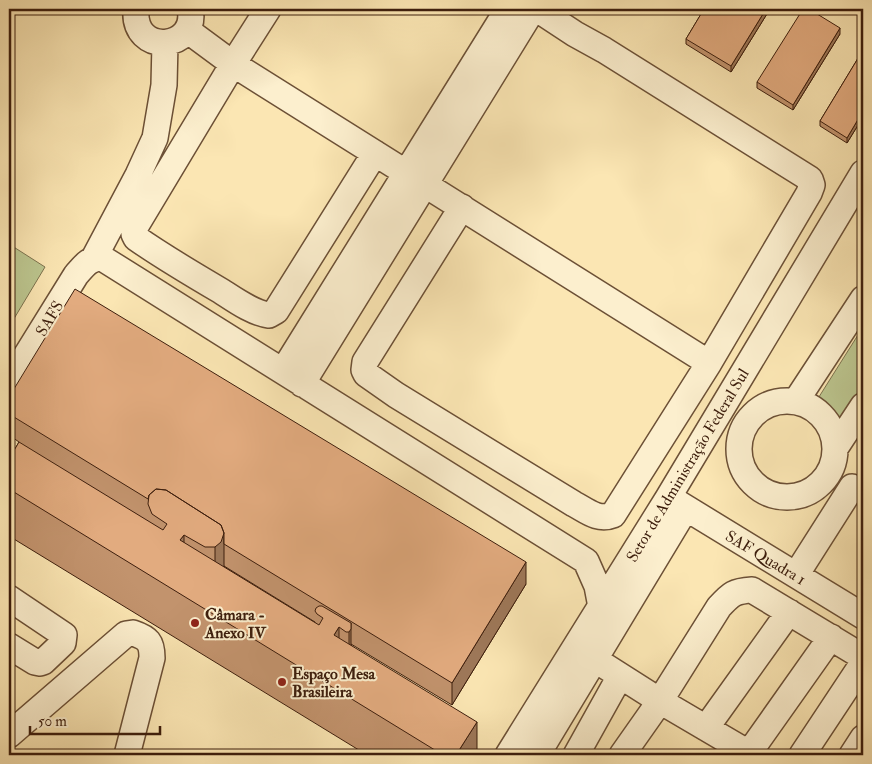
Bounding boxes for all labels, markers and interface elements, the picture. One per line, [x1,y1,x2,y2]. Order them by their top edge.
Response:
street label: SAFS [31,297,68,340]
street label: Setor de Administração Federal Sul [622,365,754,566]
street label: SAF Quadra 1 [722,526,809,590]
place label: Câmara - Anexo IV [204,605,268,643]
marker: Câmara - Anexo IV [189,617,201,629]
place label: Espaço Mesa Brasileira [292,664,376,702]
marker: Espaço Mesa Brasileira [276,676,288,688]
scale bar [30,704,160,736]
text: 50 m [38,712,67,731]

